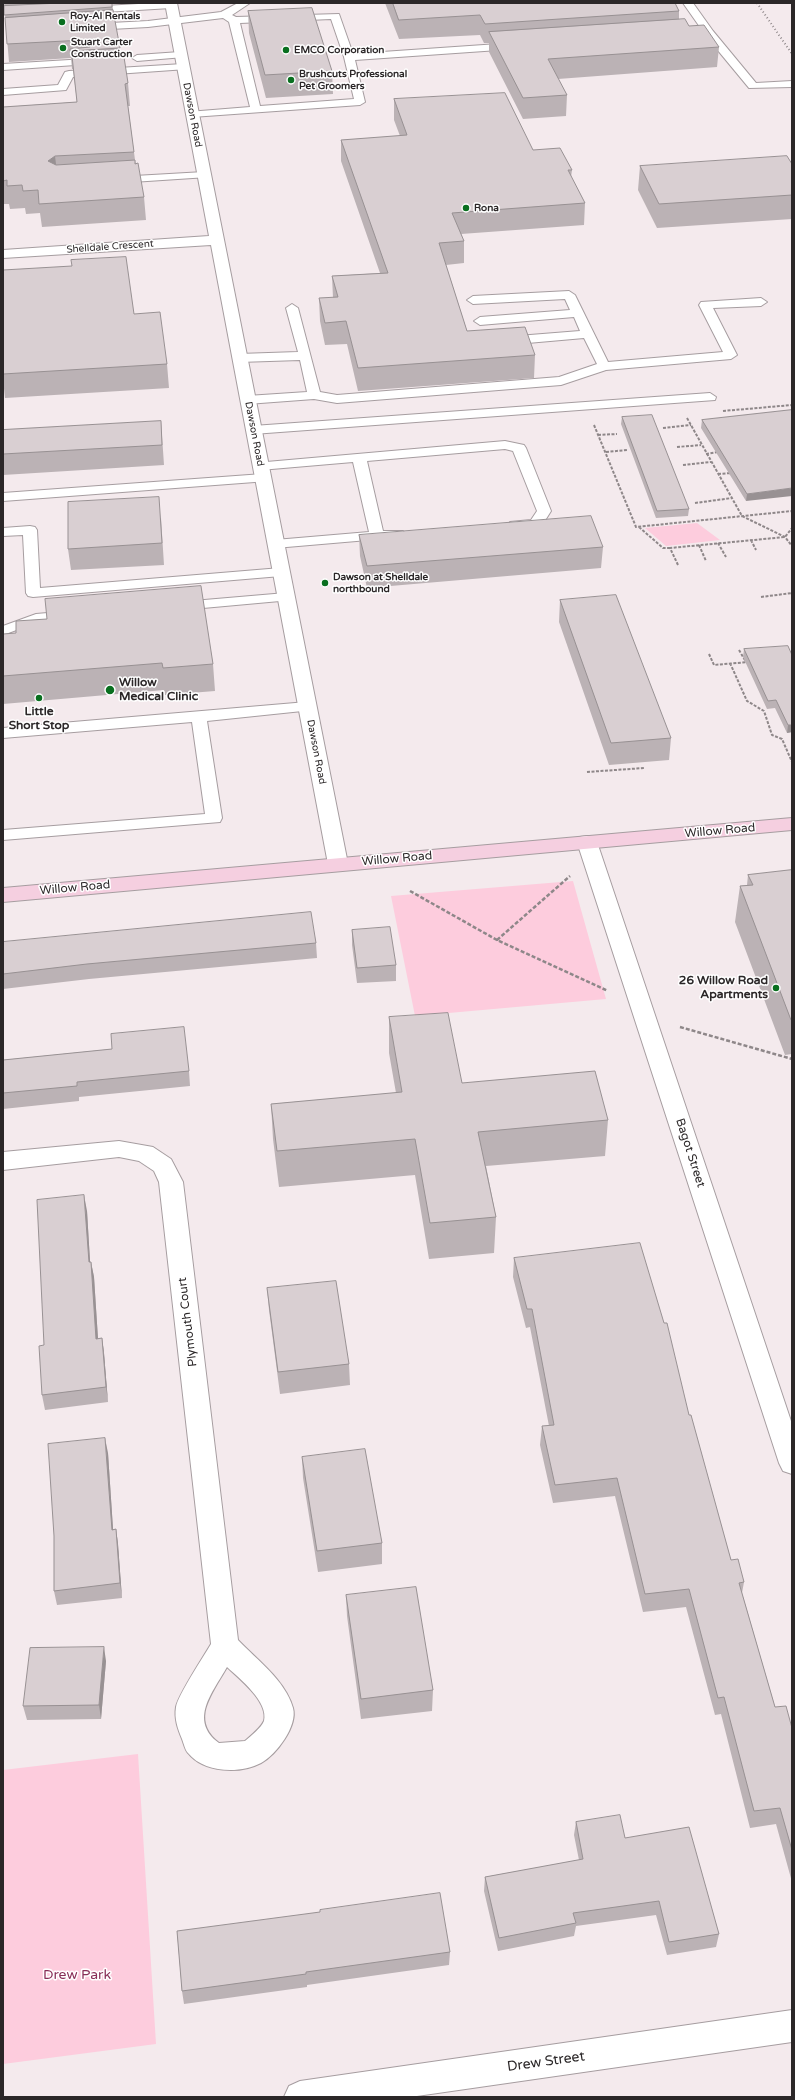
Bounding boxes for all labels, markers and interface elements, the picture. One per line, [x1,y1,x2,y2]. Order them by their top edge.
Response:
place label: Roy-Al Rentals Limited [70,10,140,34]
marker: Roy-Al Rentals Limited [57,17,67,27]
place label: Stuart Carter Construction [71,36,132,60]
marker: Stuart Carter Construction [58,43,68,53]
place label: EMCO Corporation [294,44,384,56]
marker: EMCO Corporation [281,45,291,55]
place label: Brushcuts Professional Pet Groomers [299,68,407,92]
marker: Brushcuts Professional Pet Groomers [286,75,296,85]
street label: Dawson Road [180,82,204,148]
place label: Rona [474,202,499,214]
marker: Rona [461,203,471,213]
street label: Shelldale Crescent [66,238,154,256]
street label: Dawson Road [242,401,266,467]
place label: Dawson at Shelldale northbound [333,571,428,594]
marker: Dawson at Shelldale northbound [320,578,330,588]
place label: Willow Medical Clinic [119,676,198,704]
marker: Willow Medical Clinic [104,684,116,696]
marker: Little Short Stop [34,693,44,703]
place label: Little Short Stop [9,705,69,733]
street label: Dawson Road [304,719,328,785]
street label: Willow Road [684,821,756,841]
street label: Willow Road [361,849,433,869]
street label: Willow Road [39,878,111,898]
place label: 26 Willow Road Apartments [679,974,768,1002]
marker: 26 Willow Road Apartments [771,983,781,993]
street label: Bagot Street [672,1117,708,1189]
street label: Plymouth Court [175,1276,201,1368]
park label: Drew Park [43,1967,111,1983]
street label: Drew Street [506,2048,586,2076]

